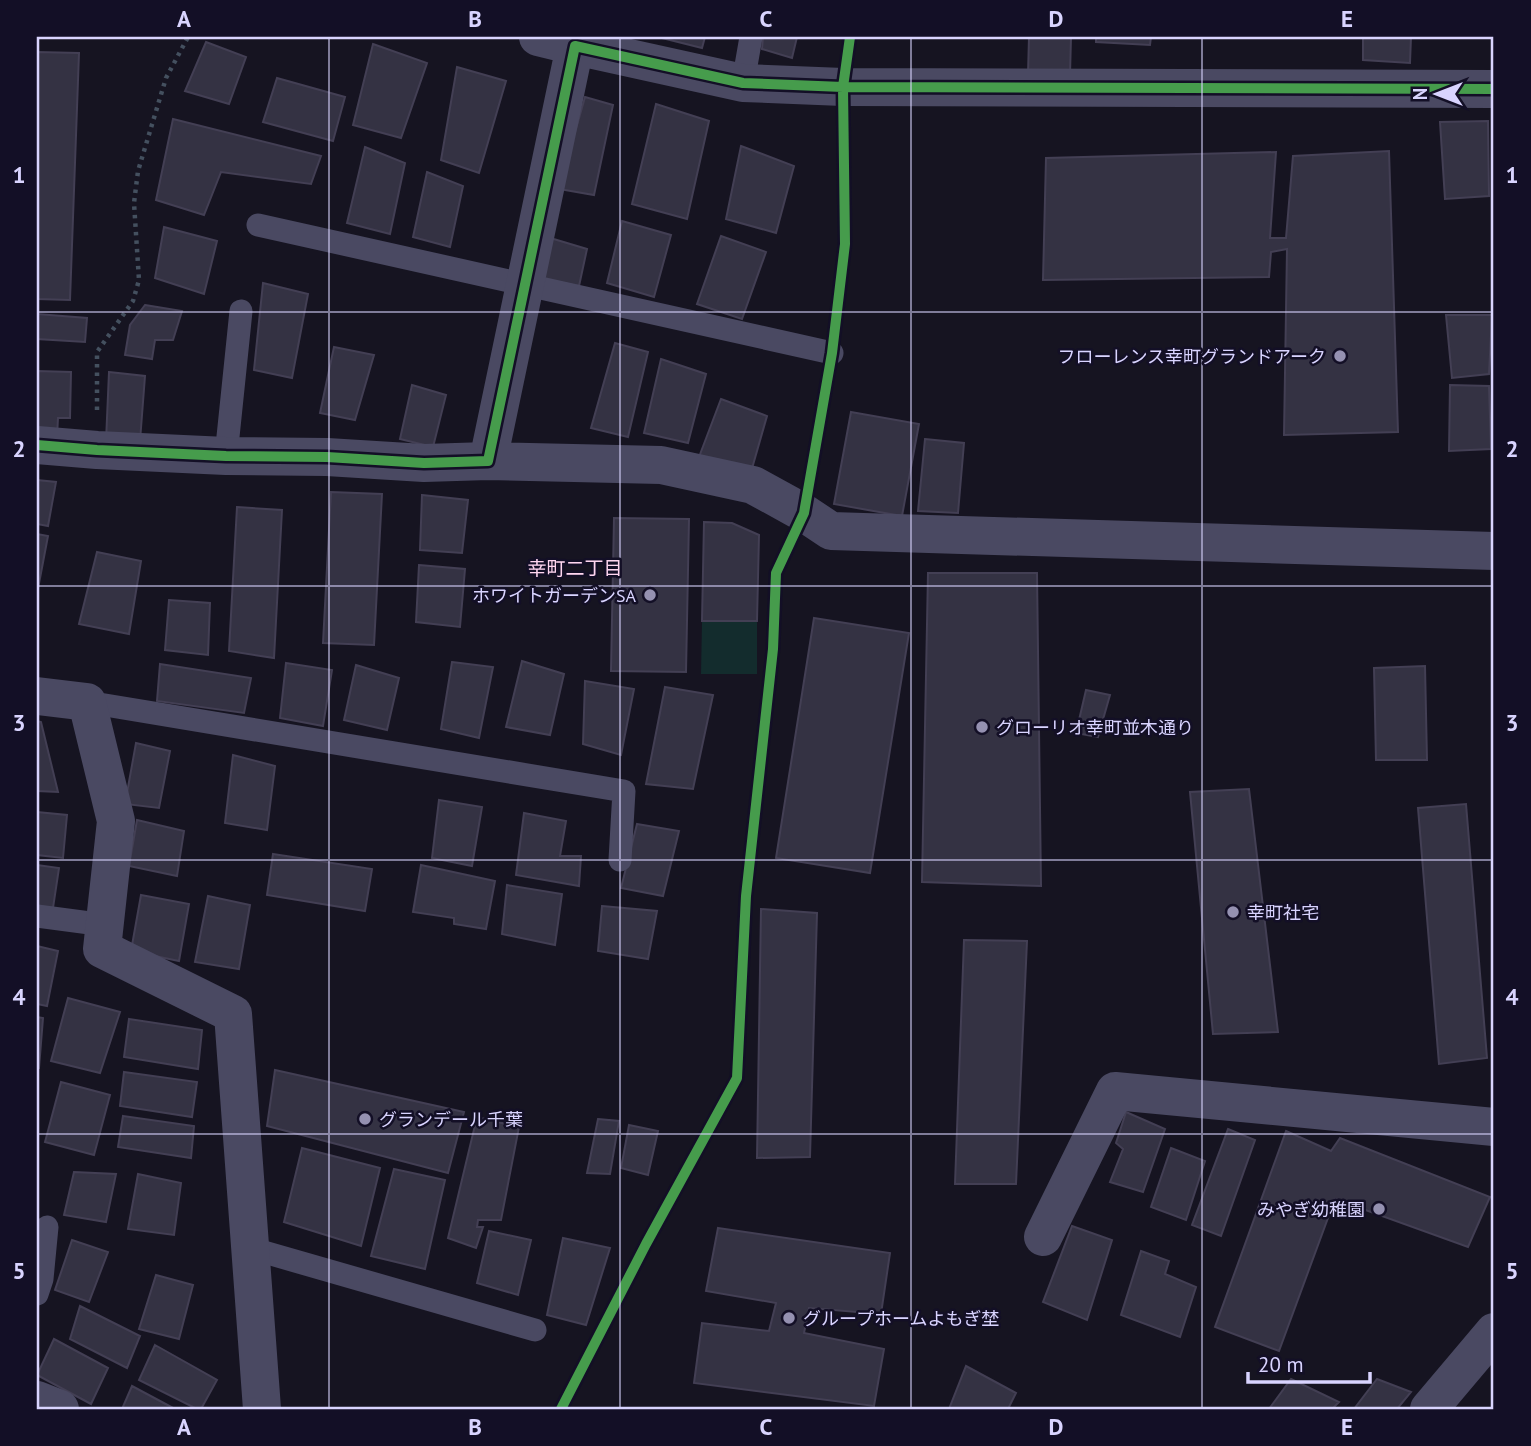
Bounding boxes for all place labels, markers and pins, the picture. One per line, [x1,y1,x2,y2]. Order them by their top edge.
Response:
place label: フローレンス幸町グランドアーク [1057,345,1326,368]
marker: フローレンス幸町グランドアーク [1332,348,1348,364]
place label: ホワイトガーデンSA [472,584,636,607]
marker: ホワイトガーデンSA [642,587,658,603]
place label: グローリオ幸町並木通り [996,716,1194,739]
marker: グローリオ幸町並木通り [974,719,990,735]
place label: 幸町社宅 [1247,901,1319,924]
marker: 幸町社宅 [1225,904,1241,920]
place label: グランデール千葉 [379,1108,523,1131]
marker: グランデール千葉 [357,1111,373,1127]
place label: みやぎ幼稚園 [1257,1198,1365,1221]
marker: みやぎ幼稚園 [1371,1201,1387,1217]
place label: グループホームよもぎ埜 [803,1307,999,1330]
marker: グループホームよもぎ埜 [781,1310,797,1326]

